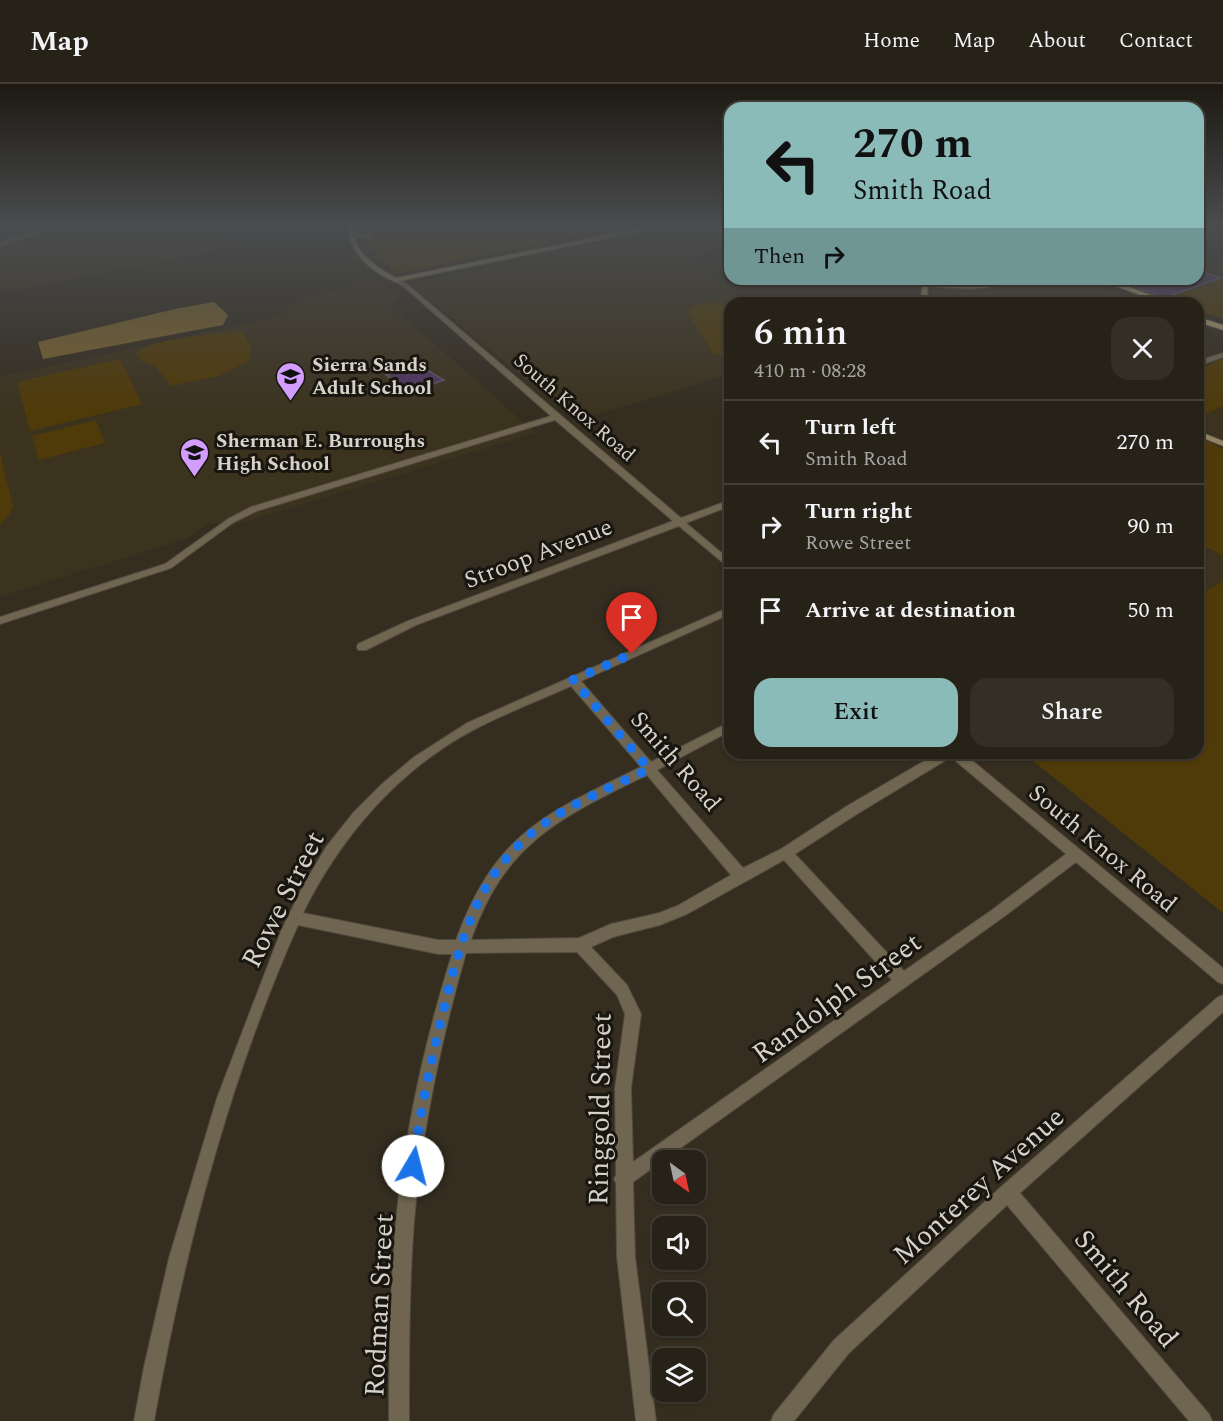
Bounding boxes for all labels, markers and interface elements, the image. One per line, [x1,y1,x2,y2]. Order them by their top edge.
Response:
text: Map [30,20,89,63]
text: Home [863,25,920,57]
text: Map [953,25,995,57]
text: About [1028,25,1086,57]
text: Contact [1119,25,1193,57]
text: 270 m [853,113,972,176]
icon: left [754,126,832,204]
text: Smith Road [853,170,992,212]
text: Then [754,240,805,273]
icon: right [817,240,850,273]
text: 6 min [754,306,847,361]
button: close [1111,317,1174,380]
street label: South Knox Road [507,346,642,469]
place label: Sierra Sands Adult School [312,350,432,403]
text: 410 m · 08:28 [754,356,866,386]
school or university icon: Sierra Sands Adult School [275,360,307,402]
text: Turn left [805,411,897,444]
place label: Sherman E. Burroughs High School [216,426,425,479]
icon: left [754,426,787,459]
text: 270 m [1117,426,1174,459]
school or university icon: Sherman E. Burroughs High School [179,436,211,478]
text: Smith Road [805,444,908,474]
text: Turn right [805,495,912,528]
street label: Stroop Avenue [459,509,618,599]
icon: right [754,510,787,543]
text: 90 m [1128,510,1174,543]
text: Rowe Street [805,528,911,558]
pin [606,592,657,654]
icon: arrive [754,594,787,627]
text: Arrive at destination [805,594,1016,627]
text: 50 m [1128,594,1174,627]
icon: arrive [615,601,648,634]
button: Exit [754,678,958,747]
button: Share [970,678,1174,747]
street label: Smith Road [621,703,729,820]
street label: South Knox Road [1020,776,1184,922]
street label: Rowe Street [230,824,336,976]
street label: Randolph Street [743,922,931,1075]
street label: Ringgold Street [577,1012,624,1206]
street label: Monterey Avenue [883,1097,1075,1275]
position arrow [381,1134,445,1198]
north arrow [652,1150,706,1204]
map controls [652,1150,706,1402]
street label: Rodman Street [353,1212,406,1398]
button: sound [652,1216,706,1270]
street label: Smith Road [1063,1220,1189,1358]
button: search [652,1282,706,1336]
button: layers [652,1348,706,1402]

